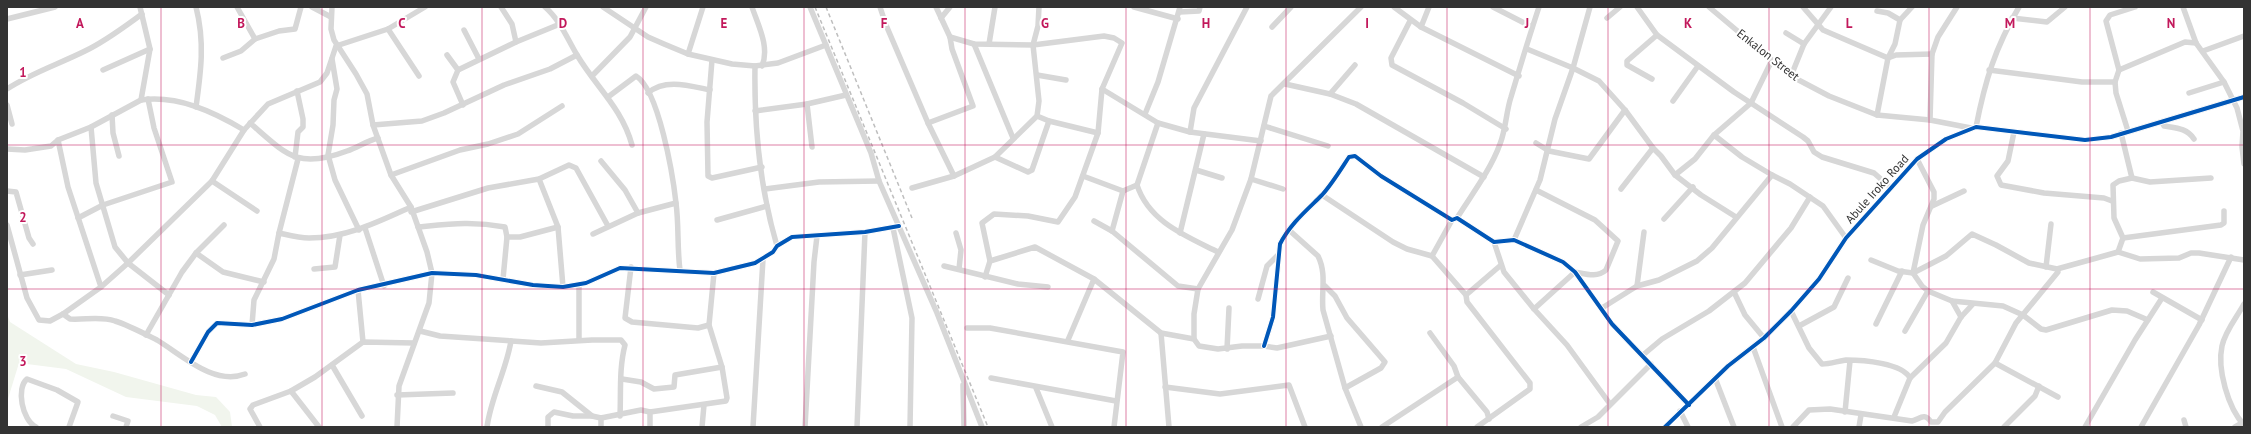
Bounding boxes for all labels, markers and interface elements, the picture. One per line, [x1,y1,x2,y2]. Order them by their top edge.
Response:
text: A [76,15,84,32]
text: B [237,15,245,32]
text: C [398,15,406,32]
text: D [559,15,567,32]
text: E [721,15,728,32]
text: F [881,15,888,32]
text: G [1041,15,1049,32]
text: H [1202,15,1210,32]
text: I [1365,15,1369,32]
text: J [1524,15,1529,32]
text: K [1684,15,1692,32]
text: L [1846,15,1853,32]
text: M [2005,15,2015,32]
text: N [2167,15,2175,32]
street label: Enkalon Street [1734,26,1803,84]
text: 1 [19,64,27,81]
street label: Abule Iroko Road [1842,151,1911,226]
text: 2 [19,209,27,226]
text: 3 [19,353,27,370]

